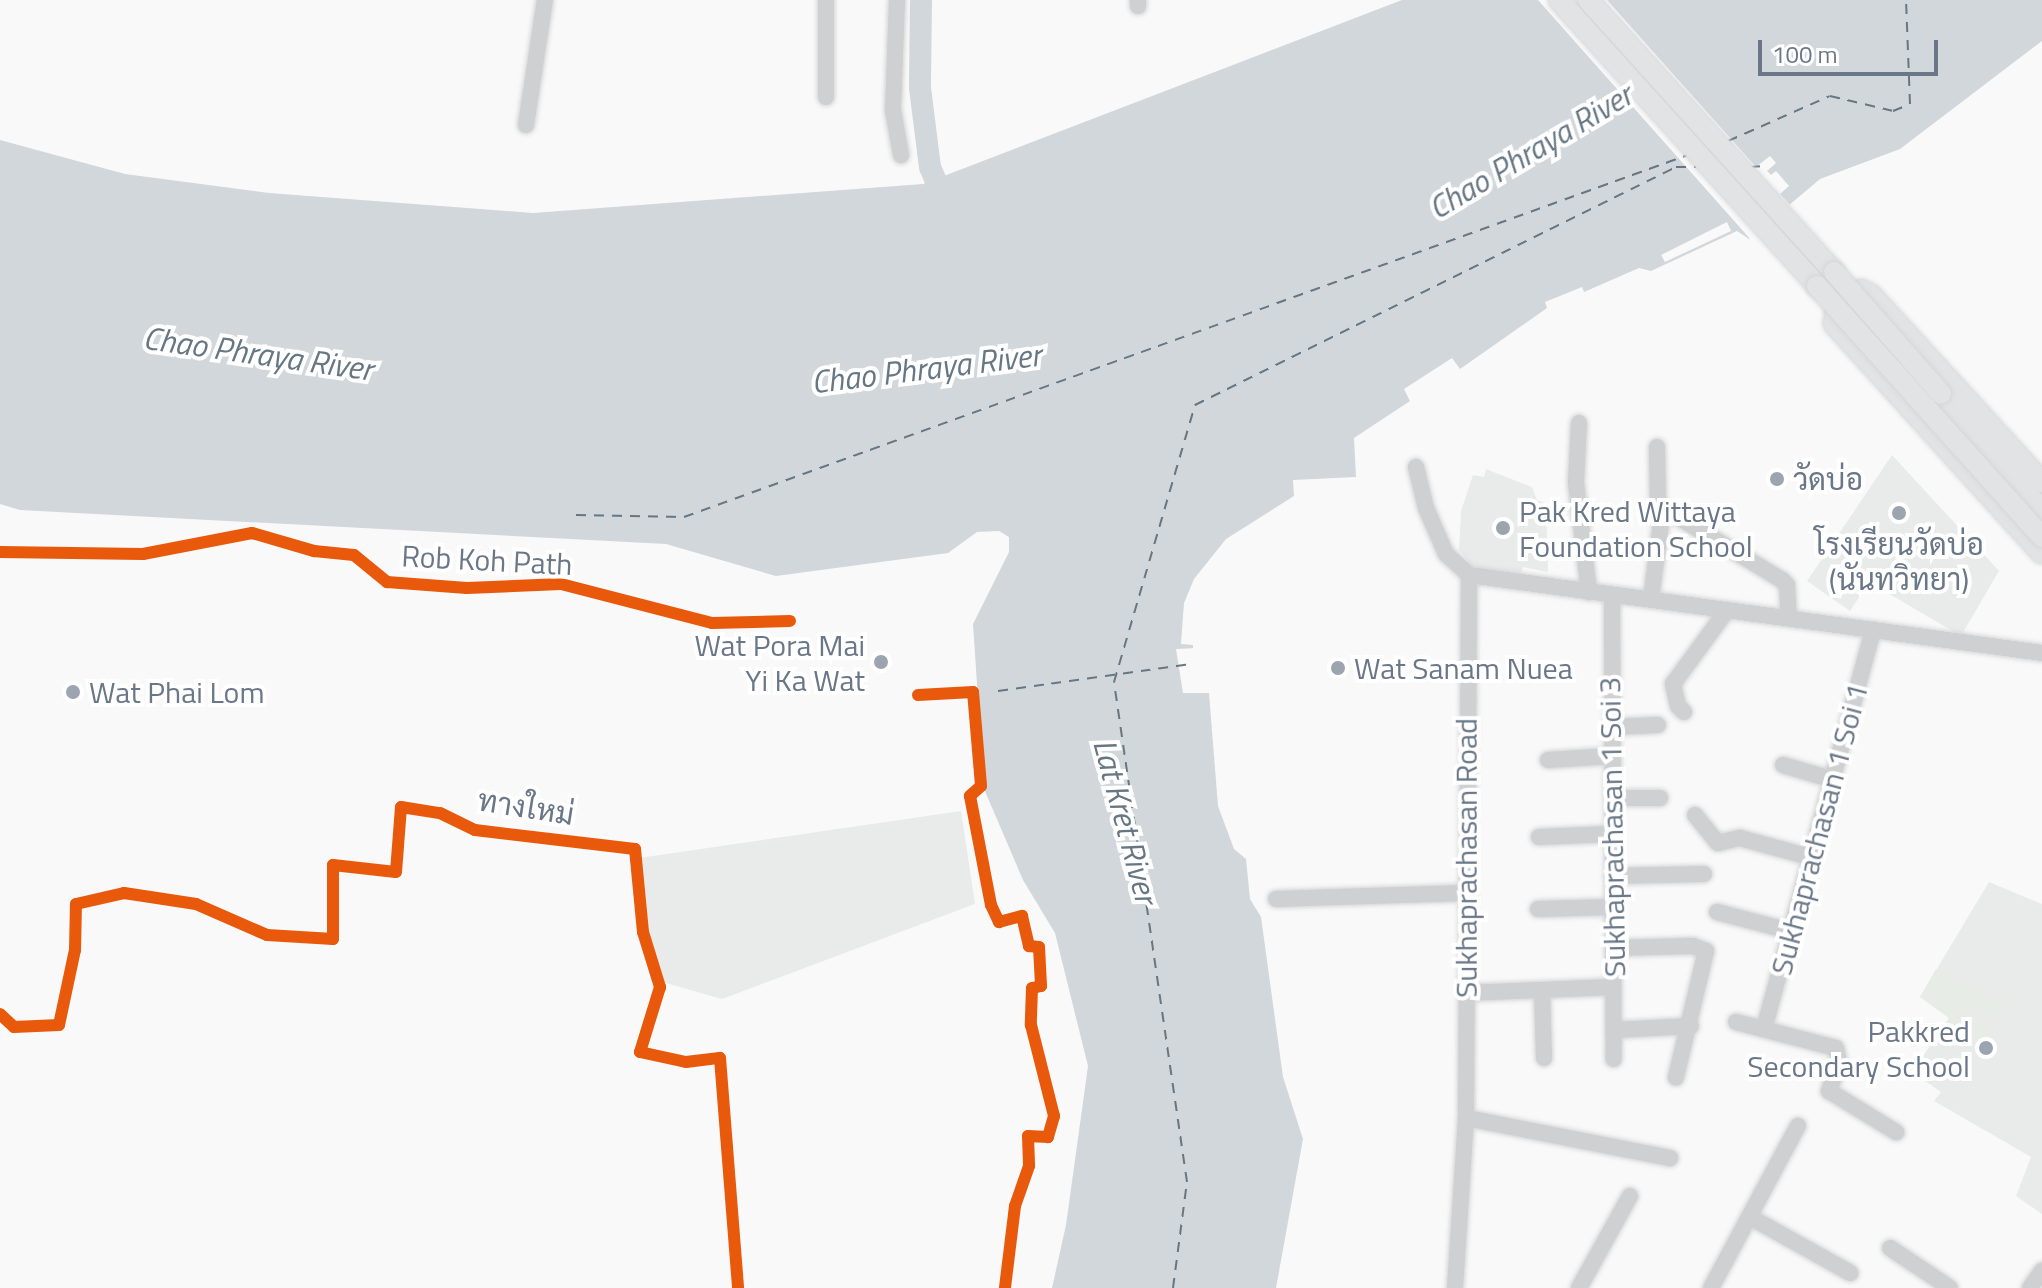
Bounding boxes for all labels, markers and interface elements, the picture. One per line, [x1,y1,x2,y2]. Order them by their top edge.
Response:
scale bar [1762,24,1942,74]
text: 100 m [1772,36,1838,72]
water label: Chao Phraya River [1421,75,1639,227]
water label: Chao Phraya River [141,318,375,388]
water label: Chao Phraya River [809,335,1043,401]
place label: วัดบ่อ [1793,461,1863,497]
marker: วัดบ่อ [1768,470,1786,488]
place label: Pak Kred Wittaya Foundation School [1519,493,1753,564]
marker: โรงเรียนวัดบ่อ (นันทวิทยา) [1890,504,1908,522]
marker: Pak Kred Wittaya Foundation School [1494,519,1512,537]
place label: โรงเรียนวัดบ่อ (นันทวิทยา) [1814,526,1984,596]
street label: Rob Koh Path [401,538,573,582]
place label: Wat Pora Mai Yi Ka Wat [694,627,865,698]
place label: Wat Sanam Nuea [1354,650,1573,686]
marker: Wat Pora Mai Yi Ka Wat [872,653,890,671]
marker: Wat Sanam Nuea [1329,659,1347,677]
place label: Wat Phai Lom [89,674,265,710]
street label: Sukhaprachasan 1 Soi 3 [1591,677,1633,977]
street label: Sukhaprachasan 1 Soi 1 [1763,679,1875,979]
marker: Wat Phai Lom [64,683,82,701]
street label: Sukhaprachasan Road [1448,718,1484,998]
water label: Lat Kret River [1086,735,1166,907]
street label: ทางใหม่ [475,782,577,832]
place label: Pakkred Secondary School [1747,1013,1970,1084]
marker: Pakkred Secondary School [1977,1039,1995,1057]

